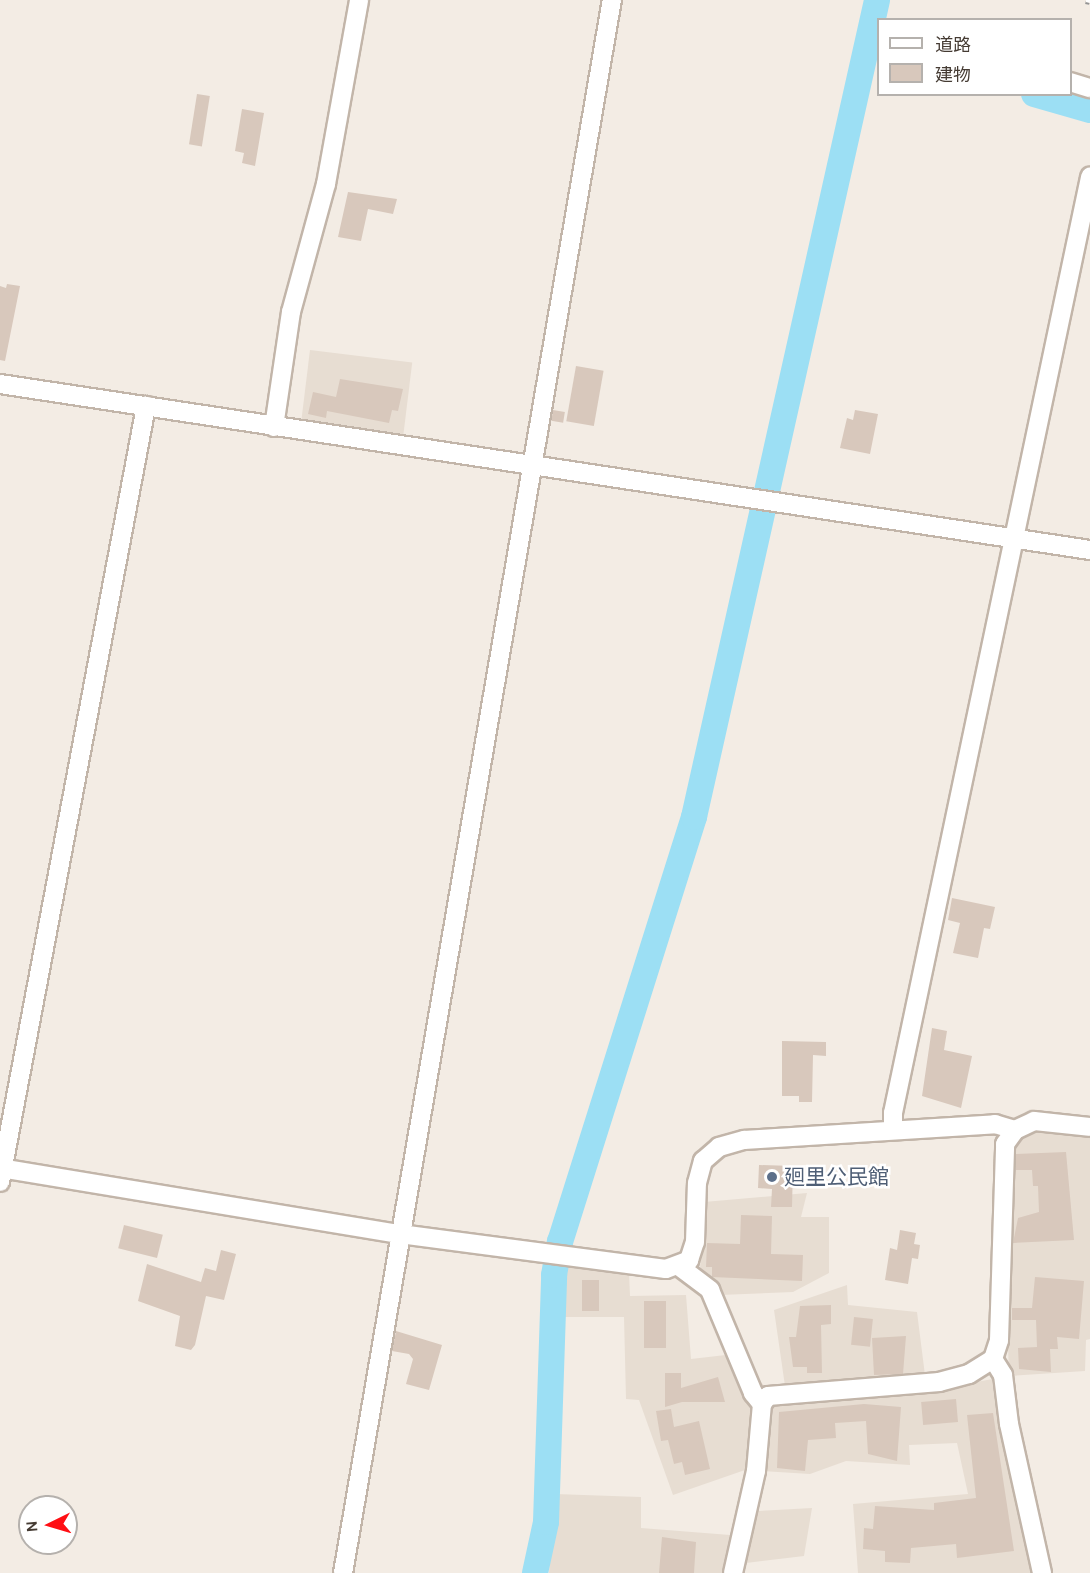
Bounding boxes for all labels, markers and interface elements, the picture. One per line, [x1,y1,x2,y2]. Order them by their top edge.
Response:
legend [877,18,1072,96]
text: 道路 [935,34,971,56]
text: 建物 [935,64,971,86]
place label: 廻里公民館 [784,1164,889,1190]
marker: 廻里公民館 [765,1170,779,1184]
north arrow [18,1495,78,1555]
text: N [22,1520,42,1533]

